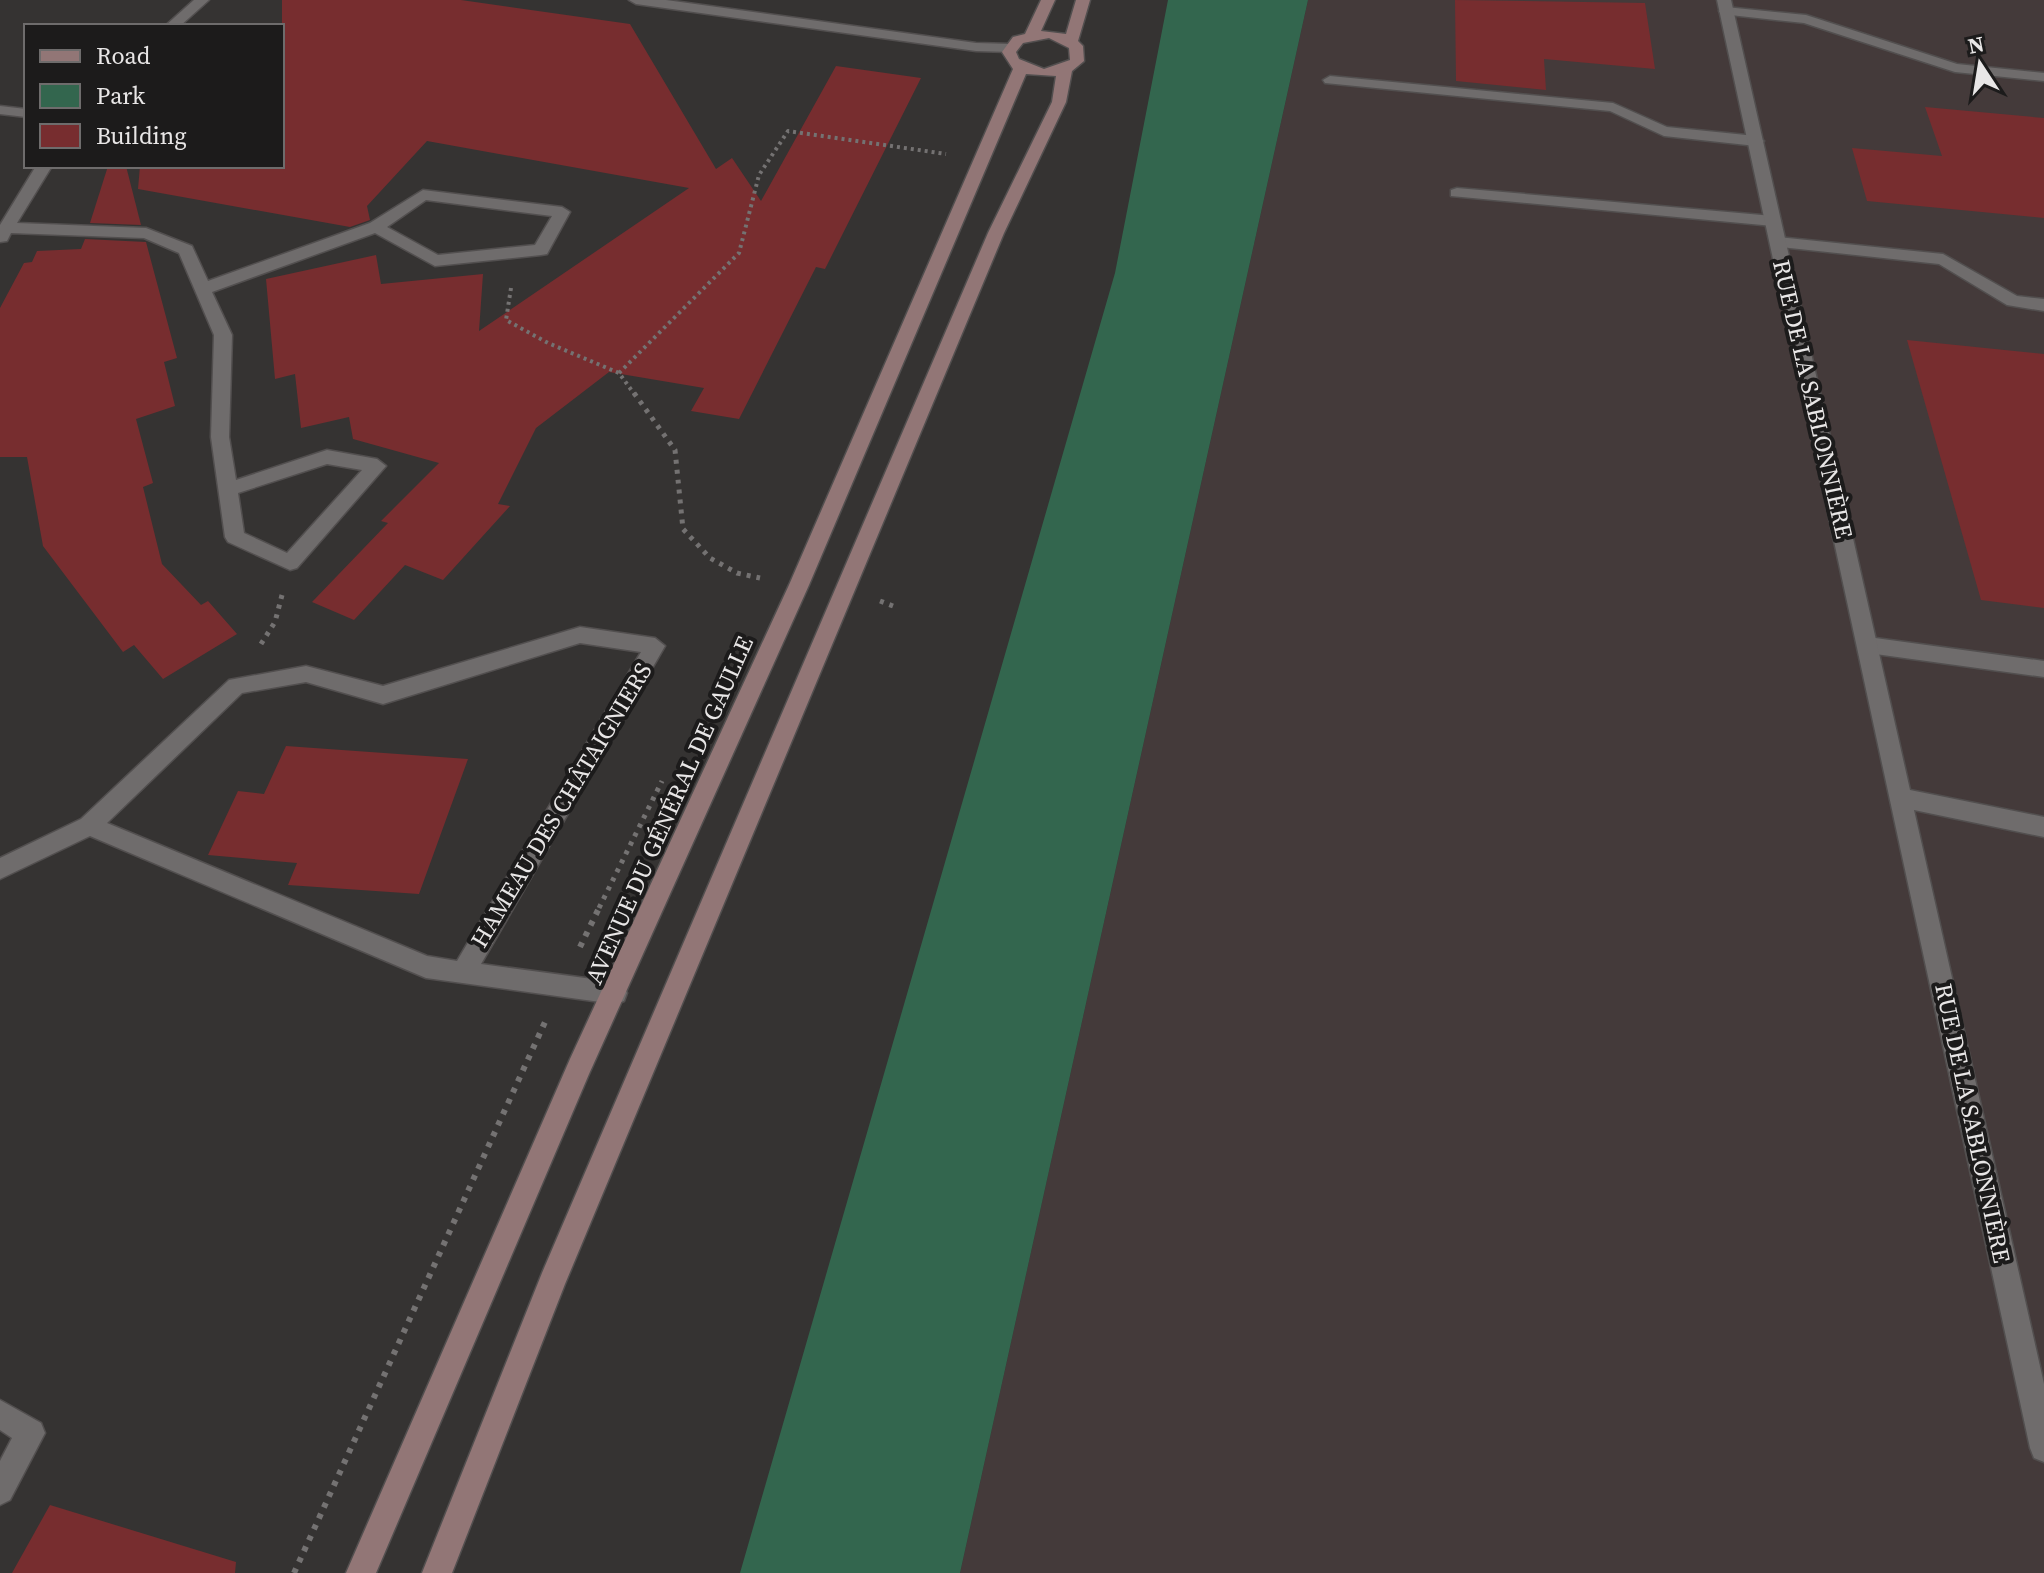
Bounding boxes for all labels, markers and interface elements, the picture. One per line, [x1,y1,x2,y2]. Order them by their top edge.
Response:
legend [24,24,284,168]
north arrow [1940,24,2020,104]
text: N [1965,28,1987,61]
text: Road [96,39,151,72]
text: Park [96,79,146,112]
text: Building [96,119,187,152]
street label: RUE DE LA SABLONNIÈRE [1765,256,1861,542]
street label: AVENUE DU GÉNÉRAL DE GAULLE [577,631,761,989]
street label: HAMEAU DES CHÂTAIGNIERS [463,656,659,954]
street label: RUE DE LA SABLONNIÈRE [1927,980,2019,1266]

